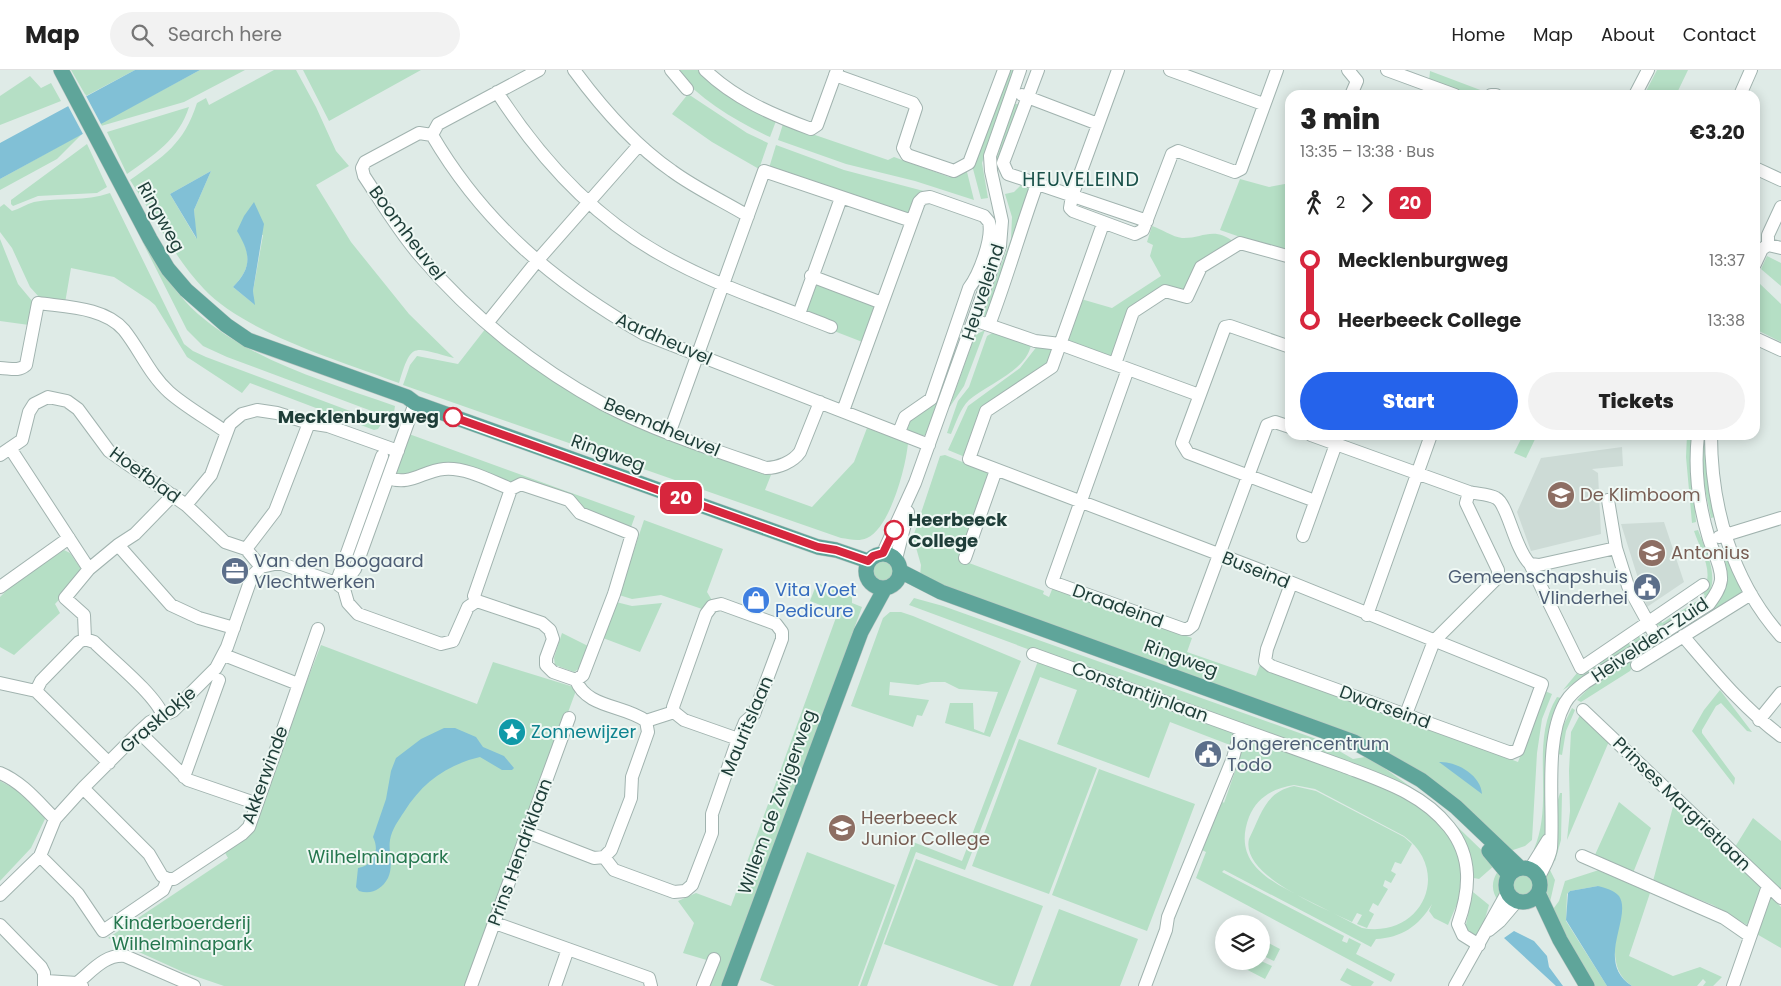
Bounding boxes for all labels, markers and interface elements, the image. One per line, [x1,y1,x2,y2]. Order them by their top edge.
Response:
search box [110,12,460,57]
text: Map [25,18,80,51]
icon: search [128,21,156,49]
text: Search here [168,21,282,48]
text: Home [1451,22,1505,47]
text: Map [1533,22,1573,47]
text: About [1601,22,1655,47]
text: Contact [1683,22,1756,47]
text: 3 min [1300,100,1380,139]
text: €3.20 [1690,119,1745,146]
text: 13:35 – 13:38 · Bus [1300,140,1435,163]
district label: HEUVELEIND [1022,166,1140,193]
street label: Ringweg [132,177,191,257]
street label: Boomheuvel [364,180,451,285]
icon: walk [1300,189,1328,217]
icon: forward [1353,189,1381,217]
text: 20 [1399,190,1421,215]
text: 2 [1336,191,1345,214]
street label: Heuveleind [955,240,1010,343]
text: Mecklenburgweg [1338,247,1508,274]
text: 13:37 [1709,249,1745,272]
street label: Aardheuvel [612,306,716,371]
text: Heerbeeck College [1338,307,1521,334]
text: 13:38 [1708,309,1745,332]
button: Start [1300,372,1518,430]
button: Tickets [1528,372,1745,430]
street label: Beemdheuvel [600,391,724,462]
place label: Mecklenburgweg [278,404,439,429]
marker: Mecklenburgweg [443,407,463,427]
street label: Ringweg [568,428,649,477]
street label: Hoefblad [105,440,186,509]
school or university icon: De Klimboom [1546,480,1576,510]
line badge: 20 [658,482,704,514]
place label: De Klimboom [1580,482,1701,507]
text: 20 [670,485,692,510]
place label: Heerbeeck College [908,507,1008,553]
marker: Heerbeeck College [884,520,904,540]
school or university icon: Antonius [1637,538,1667,568]
place label: Antonius [1671,540,1750,565]
street label: Buseind [1218,545,1294,594]
place label: Van den Boogaard Vlechtwerken [254,548,424,594]
office icon: Van den Boogaard Vlechtwerken [220,556,250,586]
place label: Gemeenschapshuis Vlinderhei [1448,564,1628,610]
public building icon: Gemeenschapshuis Vlinderhei [1632,572,1662,602]
place label: Vita Voet Pedicure [775,577,857,623]
street label: Draadeind [1069,577,1167,634]
shop icon: Vita Voet Pedicure [741,585,771,615]
street label: Heivelden-Zuid [1586,591,1713,688]
street label: Ringweg [1141,633,1222,682]
street label: Constantijnlaan [1068,655,1212,728]
street label: Mauritslaan [714,672,779,780]
street label: Dwarseind [1336,679,1434,735]
street label: Grasklokje [114,680,201,759]
street label: Willem de Zwijgerweg [731,706,822,898]
place icon: Zonnewijzer [497,717,527,747]
place label: Zonnewijzer [531,719,636,744]
street label: Akkerwinde [235,722,294,827]
place label: Jongerencentrum Todo [1227,731,1389,777]
street label: Prinses Margrietlaan [1608,731,1757,876]
public building icon: Jongerencentrum Todo [1193,739,1223,769]
street label: Prins Hendriklaan [481,775,558,929]
place label: Heerbeeck Junior College [861,805,990,851]
school or university icon: Heerbeeck Junior College [827,813,857,843]
park label: Wilhelminapark [308,844,449,869]
park label: Kinderboerderij Wilhelminapark [112,910,253,956]
map controls [1215,915,1270,970]
button: layers [1215,915,1270,970]

